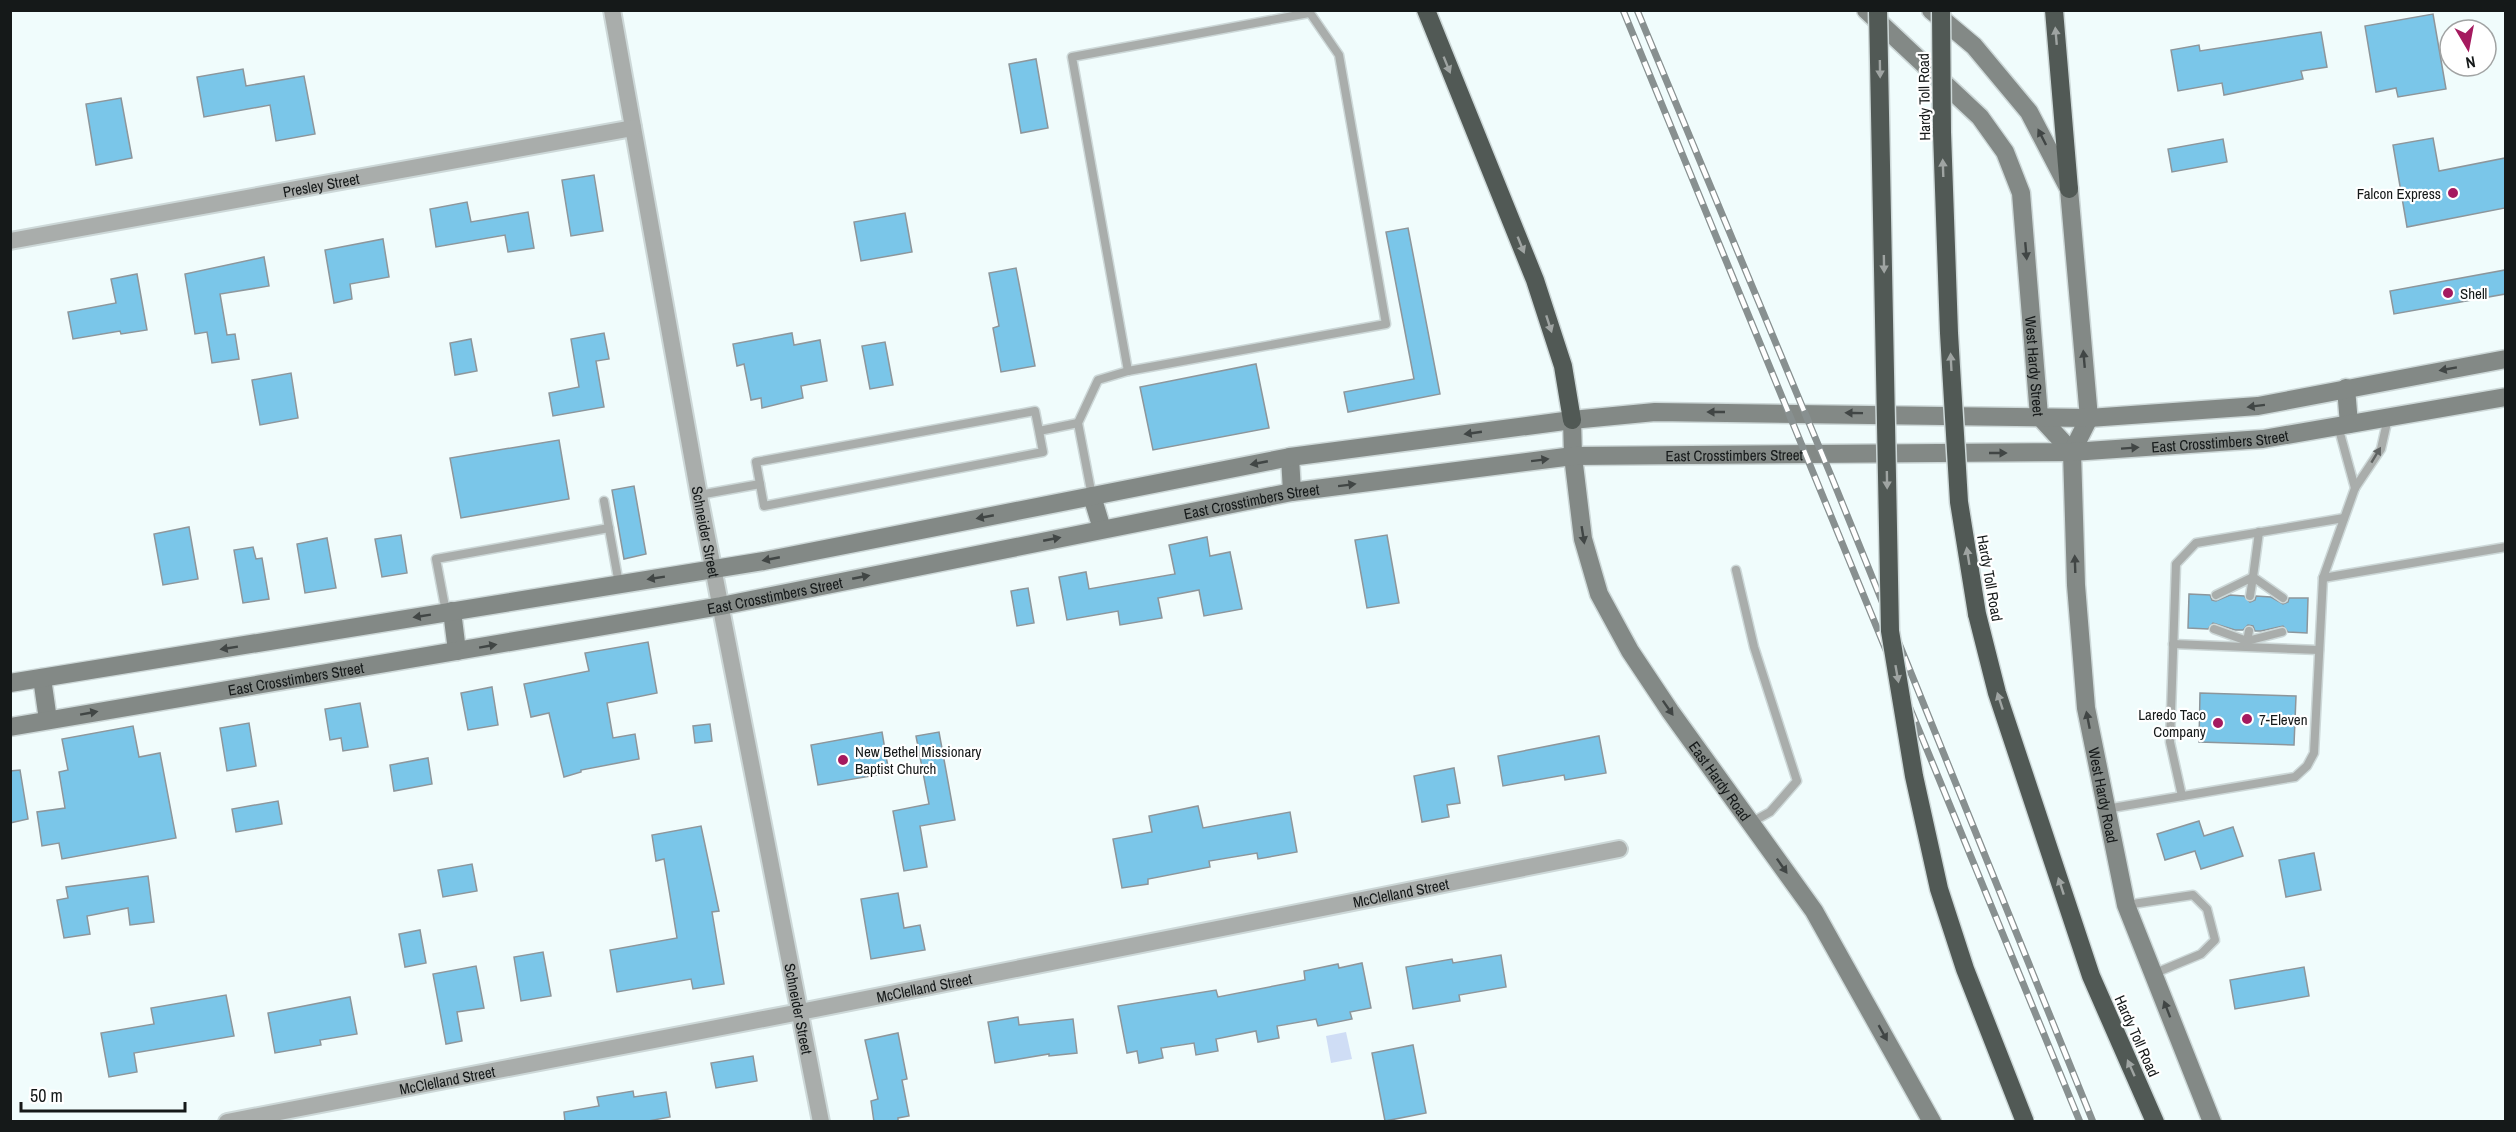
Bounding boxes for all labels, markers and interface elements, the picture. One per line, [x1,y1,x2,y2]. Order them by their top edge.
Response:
north arrow [2438,18,2498,78]
one-way arrow [2052,26,2061,45]
text: N [2464,51,2477,74]
street label: Hardy Toll Road [1913,53,1935,141]
one-way arrow [1443,56,1452,74]
one-way arrow [1875,59,1884,78]
one-way arrow [2037,128,2047,145]
one-way arrow [1939,158,1948,177]
street label: Presley Street [281,167,361,202]
place label: Falcon Express [2357,183,2441,204]
marker: Falcon Express [2446,186,2460,200]
one-way arrow [1516,237,1526,255]
one-way arrow [2021,242,2031,261]
one-way arrow [1879,254,1888,273]
place label: Shell [2460,283,2487,304]
marker: Shell [2441,286,2455,300]
one-way arrow [1545,315,1555,333]
street label: West Hardy Street [2020,315,2050,418]
one-way arrow [2079,350,2089,369]
one-way arrow [1946,353,1955,372]
one-way arrow [2438,365,2457,374]
one-way arrow [2247,401,2266,410]
one-way arrow [1706,407,1725,417]
one-way arrow [1845,409,1864,418]
street label: East Crosstimbers Street [2151,424,2291,457]
one-way arrow [1463,428,1482,438]
street label: East Crosstimbers Street [1665,444,1804,466]
one-way arrow [2121,444,2140,453]
one-way arrow [2371,446,2381,463]
one-way arrow [1989,448,2008,458]
one-way arrow [1531,455,1550,465]
one-way arrow [1249,459,1268,468]
one-way arrow [1882,470,1892,489]
street label: East Crosstimbers Street [1182,478,1321,524]
one-way arrow [1338,480,1357,490]
street label: Schneider Street [687,484,725,580]
one-way arrow [975,513,994,522]
one-way arrow [1578,525,1587,544]
street label: Hardy Toll Road [1972,533,2008,623]
one-way arrow [1043,534,1062,543]
one-way arrow [1963,547,1972,566]
one-way arrow [761,555,780,564]
one-way arrow [2071,555,2080,574]
street label: East Crosstimbers Street [705,571,845,619]
one-way arrow [851,572,870,582]
one-way arrow [646,574,665,583]
one-way arrow [412,612,431,621]
one-way arrow [479,641,498,650]
one-way arrow [220,643,239,652]
street label: East Crosstimbers Street [226,656,366,700]
one-way arrow [1893,665,1902,684]
one-way arrow [1995,692,2004,710]
one-way arrow [1662,699,1674,715]
place label: Laredo Taco Company [2138,704,2207,742]
one-way arrow [80,709,99,718]
place label: 7-Eleven [2259,709,2308,730]
one-way arrow [2083,711,2092,730]
marker: 7-Eleven [2240,712,2254,726]
marker: Laredo Taco Company [2211,716,2225,730]
street label: East Hardy Road [1684,737,1756,825]
place label: New Bethel Missionary Baptist Church [855,741,982,779]
street label: West Hardy Road [2084,746,2124,845]
marker: New Bethel Missionary Baptist Church [836,753,850,767]
one-way arrow [1776,857,1788,873]
street label: McClelland Street [1351,873,1451,912]
one-way arrow [2056,877,2066,895]
street label: Schneider Street [780,961,818,1057]
street label: McClelland Street [874,967,974,1007]
street label: Hardy Toll Road [2110,992,2164,1080]
one-way arrow [2162,1000,2171,1018]
one-way arrow [1878,1024,1888,1041]
one-way arrow [2126,1059,2135,1077]
street label: McClelland Street [397,1060,497,1099]
scale bar [21,1075,184,1113]
text: 50 m [30,1083,63,1108]

